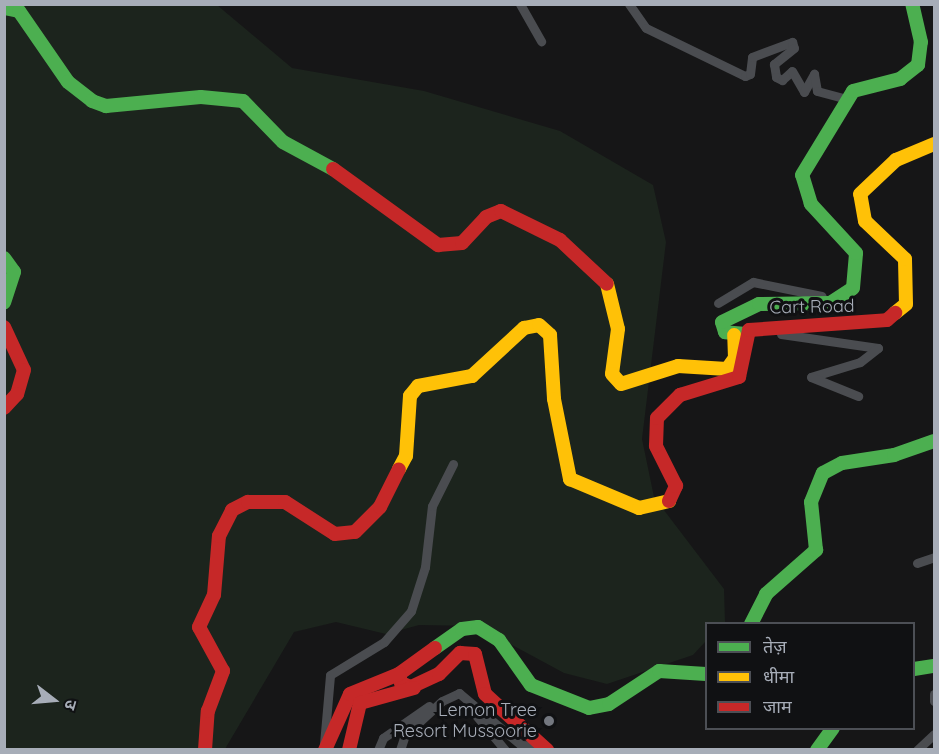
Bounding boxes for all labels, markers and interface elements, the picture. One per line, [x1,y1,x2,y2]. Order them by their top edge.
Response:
street label: Cart Road [769,295,855,319]
legend [705,622,915,730]
text: तेज़ [763,635,787,658]
text: धीमा [763,665,794,688]
north arrow [24,670,84,730]
text: जाम [763,695,792,718]
text: उ [60,698,82,712]
place label: Lemon Tree Resort Mussoorie [393,700,537,742]
marker: Lemon Tree Resort Mussoorie [542,714,556,728]

